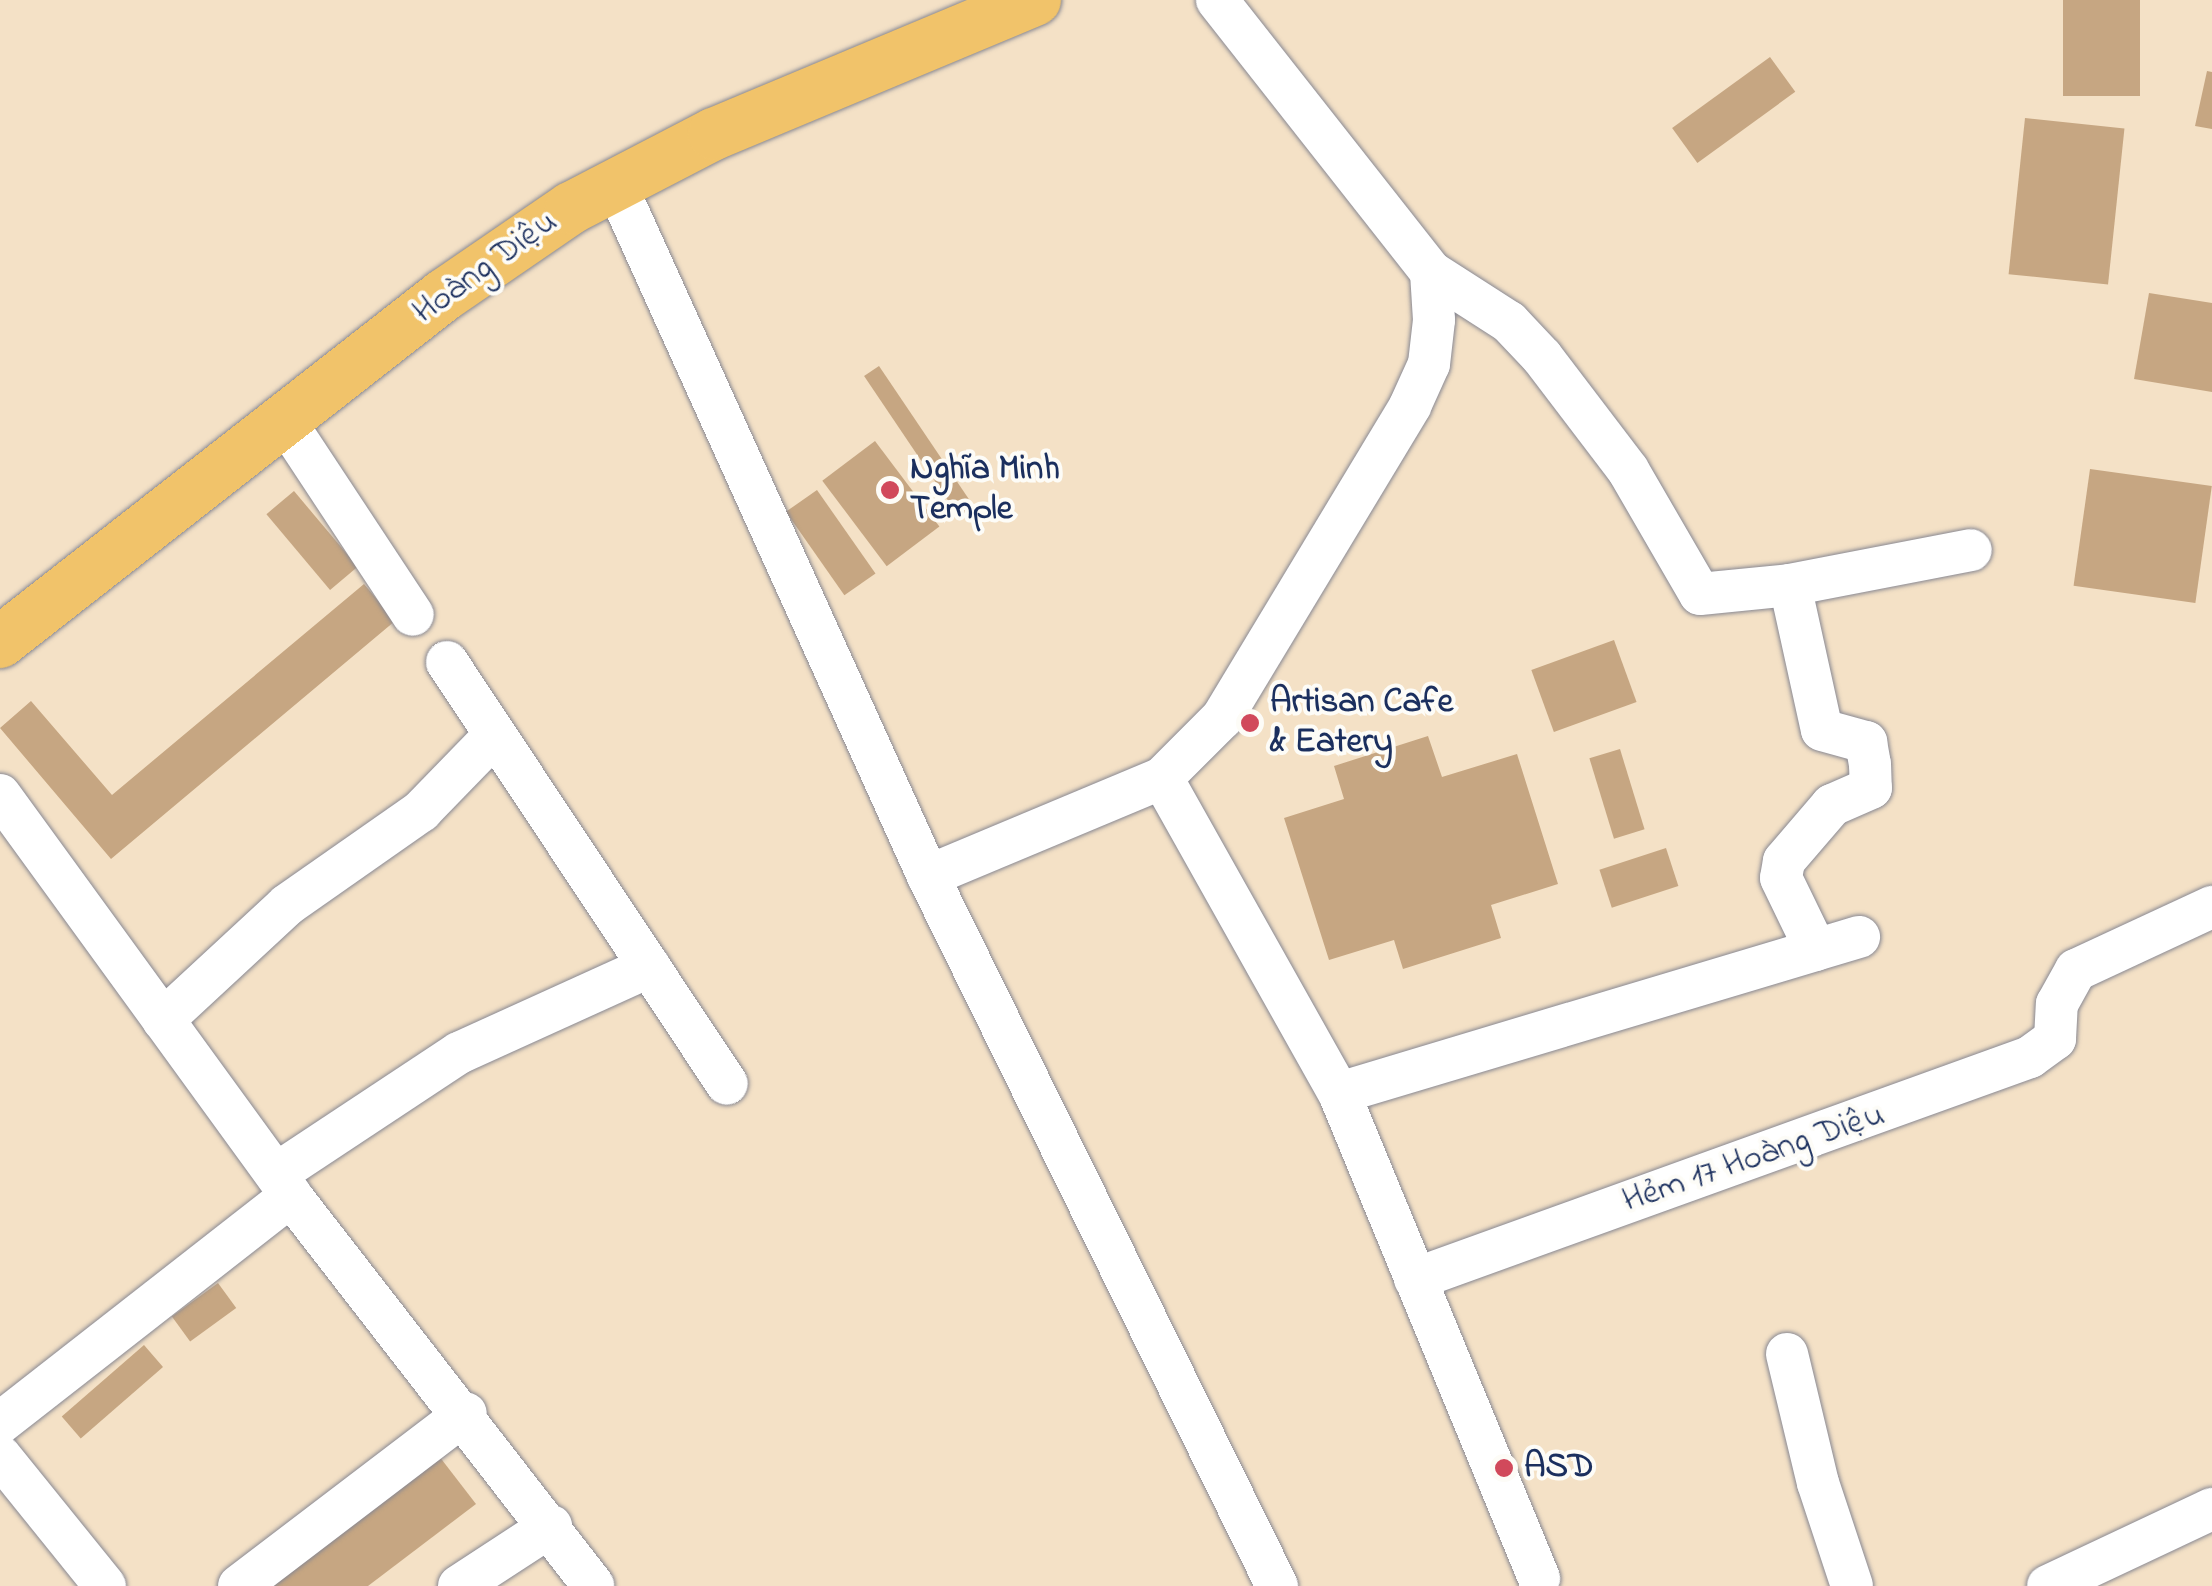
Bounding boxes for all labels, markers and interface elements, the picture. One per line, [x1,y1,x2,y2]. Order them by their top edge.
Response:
street label: Hoàng Diệu [406,202,566,334]
place label: Nghĩa Minh Temple [910,449,1060,531]
marker: Nghĩa Minh Temple [879,479,901,501]
place label: Artisan Cafe & Eatery [1270,682,1453,764]
marker: Artisan Cafe & Eatery [1239,712,1261,734]
street label: Hẻm 17 Hoàng Diệu [1618,1095,1890,1223]
place label: ASD [1524,1447,1594,1489]
marker: ASD [1493,1457,1515,1479]

